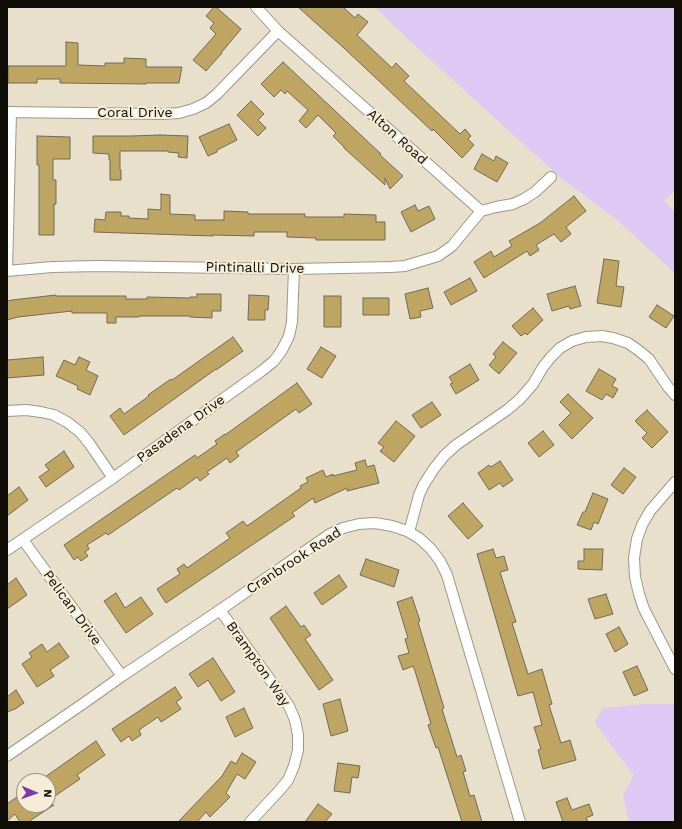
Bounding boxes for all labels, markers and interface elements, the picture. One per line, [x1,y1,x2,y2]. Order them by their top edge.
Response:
street label: Coral Drive [97,105,173,121]
street label: Alton Road [363,106,431,168]
street label: Pintinalli Drive [205,259,305,277]
street label: Pasadena Drive [134,391,228,467]
street label: Cranbrook Road [243,524,345,598]
street label: Pelican Drive [39,567,105,649]
street label: Brampton Way [222,618,294,710]
north arrow [16,773,56,813]
text: N [41,789,54,798]

